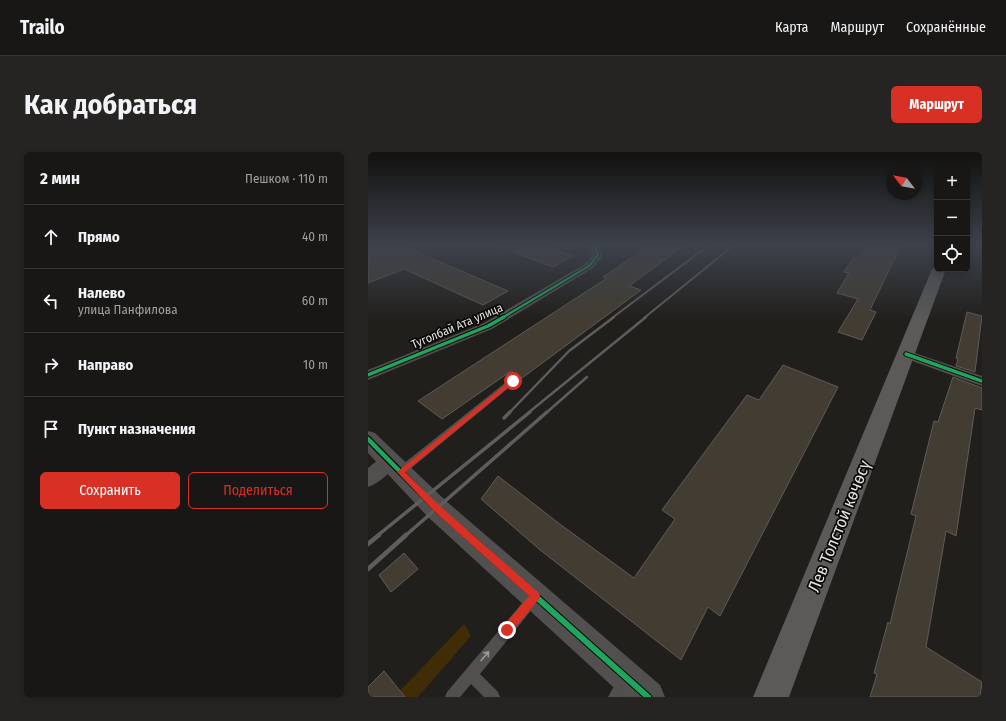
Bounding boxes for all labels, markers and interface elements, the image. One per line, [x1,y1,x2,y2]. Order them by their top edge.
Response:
text: Trailo [20,16,65,39]
text: Карта [775,19,808,36]
text: Маршрут [830,19,884,36]
text: Сохранённые [906,19,986,36]
button: Маршрут [891,86,982,123]
text: Как добраться [24,88,197,121]
north arrow [886,164,922,200]
map controls [934,164,970,272]
button: + [934,164,970,200]
text: 2 мин [40,168,80,189]
text: Пешком · 110 m [245,171,328,186]
button: − [934,200,970,236]
icon: ahead [40,226,62,248]
text: Прямо [78,228,120,246]
text: 40 m [302,229,328,244]
button: locate [934,236,970,272]
text: Налево [78,284,125,302]
icon: left [40,290,62,312]
text: 60 m [302,293,328,308]
street label: Туголбай Ата улица [409,300,505,352]
text: улица Панфилова [78,302,178,317]
icon: right [40,354,62,376]
text: Направо [78,356,133,374]
text: 10 m [303,357,328,372]
route start [504,372,522,390]
icon: arrive [40,418,62,440]
text: Пункт назначения [78,420,196,438]
street label: Лев Толстой көчөсү [803,457,876,595]
button: Сохранить [40,472,180,509]
button: Поделиться [188,472,328,509]
route end [498,621,516,639]
one-way arrow [481,651,490,662]

